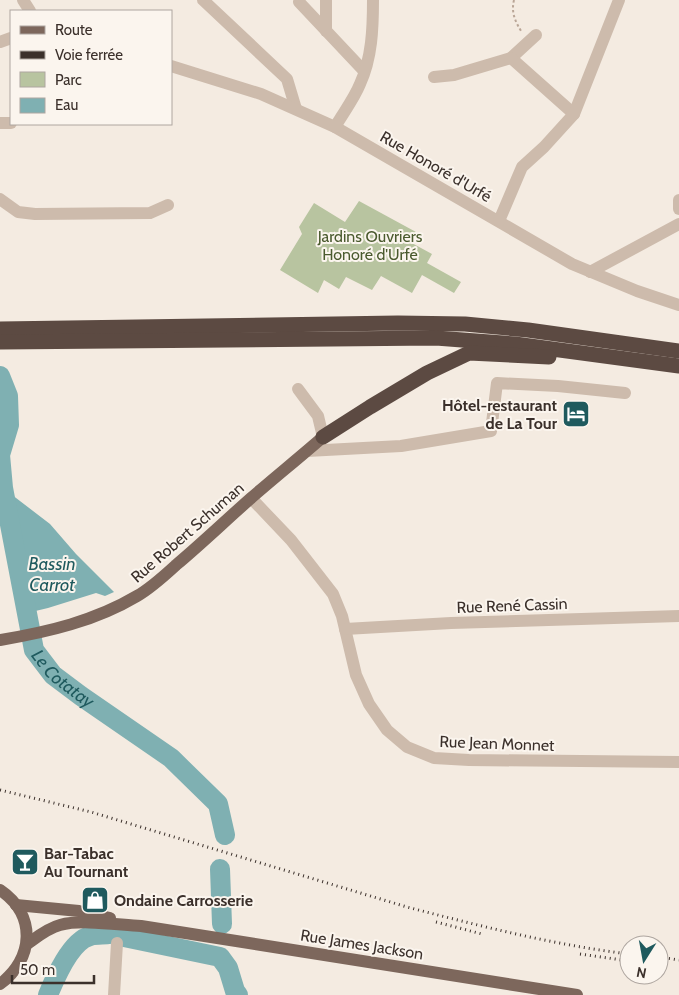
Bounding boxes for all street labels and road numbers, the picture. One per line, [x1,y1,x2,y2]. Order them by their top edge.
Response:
street label: Rue Honoré d'Urfé [377,127,495,206]
street label: Rue Robert Schuman [127,478,248,587]
street label: Rue René Cassin [456,594,568,617]
street label: Rue Jean Monnet [439,732,555,755]
street label: Rue James Jackson [299,925,425,964]

